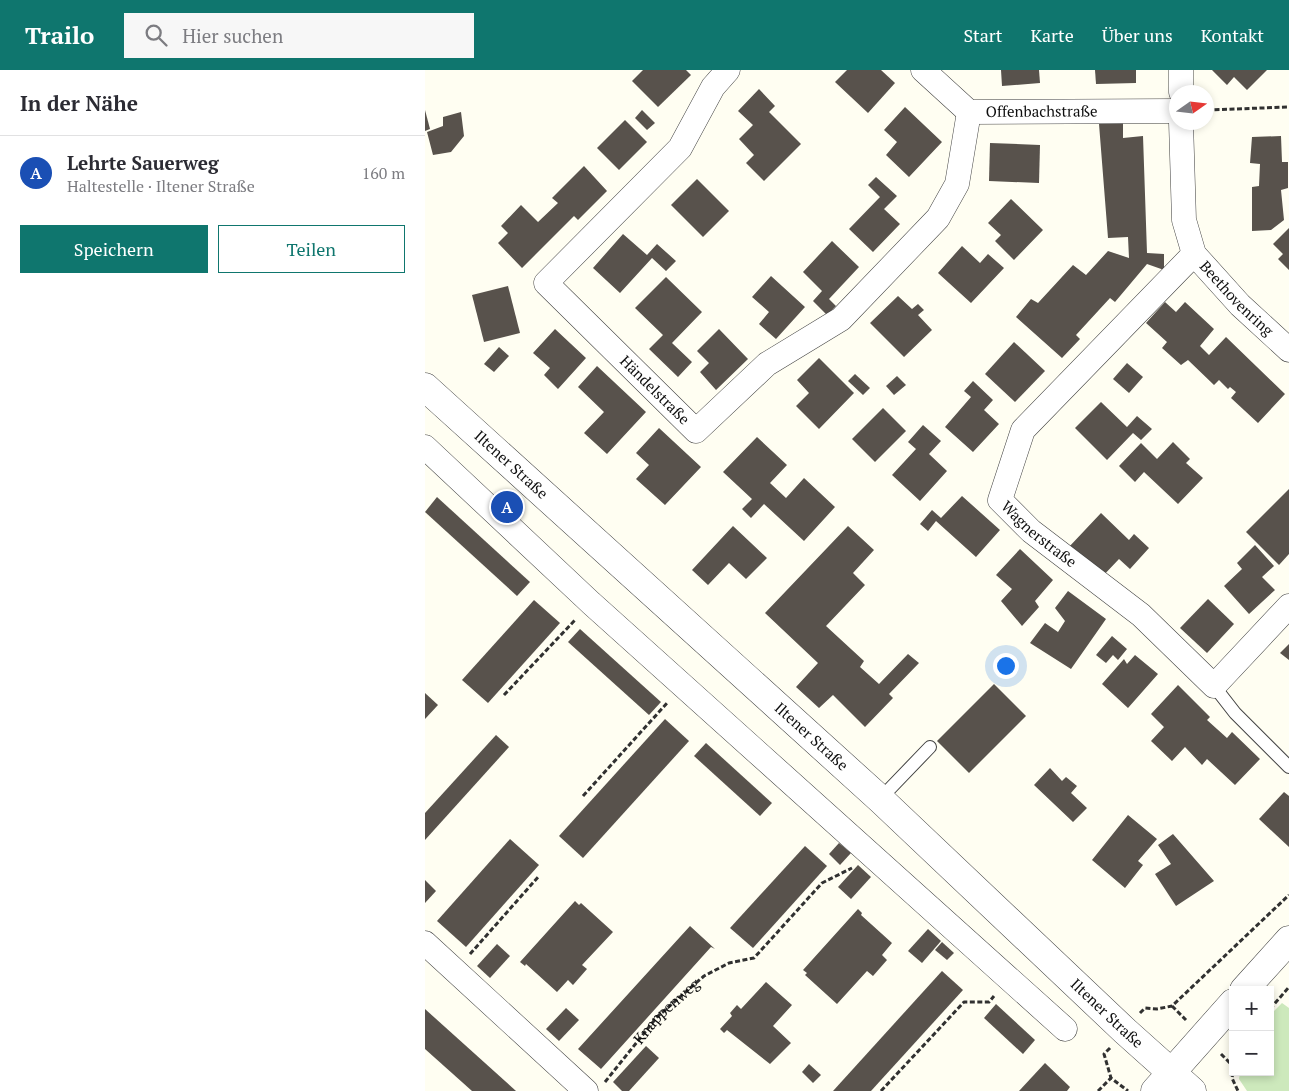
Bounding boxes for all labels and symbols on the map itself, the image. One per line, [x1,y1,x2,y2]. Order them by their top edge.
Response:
north arrow [1169,85,1214,130]
street label: Offenbachstraße [986,100,1098,121]
street label: Beethovenring [1196,256,1279,341]
street label: Händelstraße [616,351,695,428]
street label: Iltener Straße [471,426,553,503]
pin: A [491,488,523,526]
street label: Wagnerstraße [997,496,1081,571]
your location [993,653,1019,679]
street label: Iltener Straße [771,697,853,775]
street label: Knappenweg [628,973,704,1048]
street label: Iltener Straße [1067,974,1148,1052]

